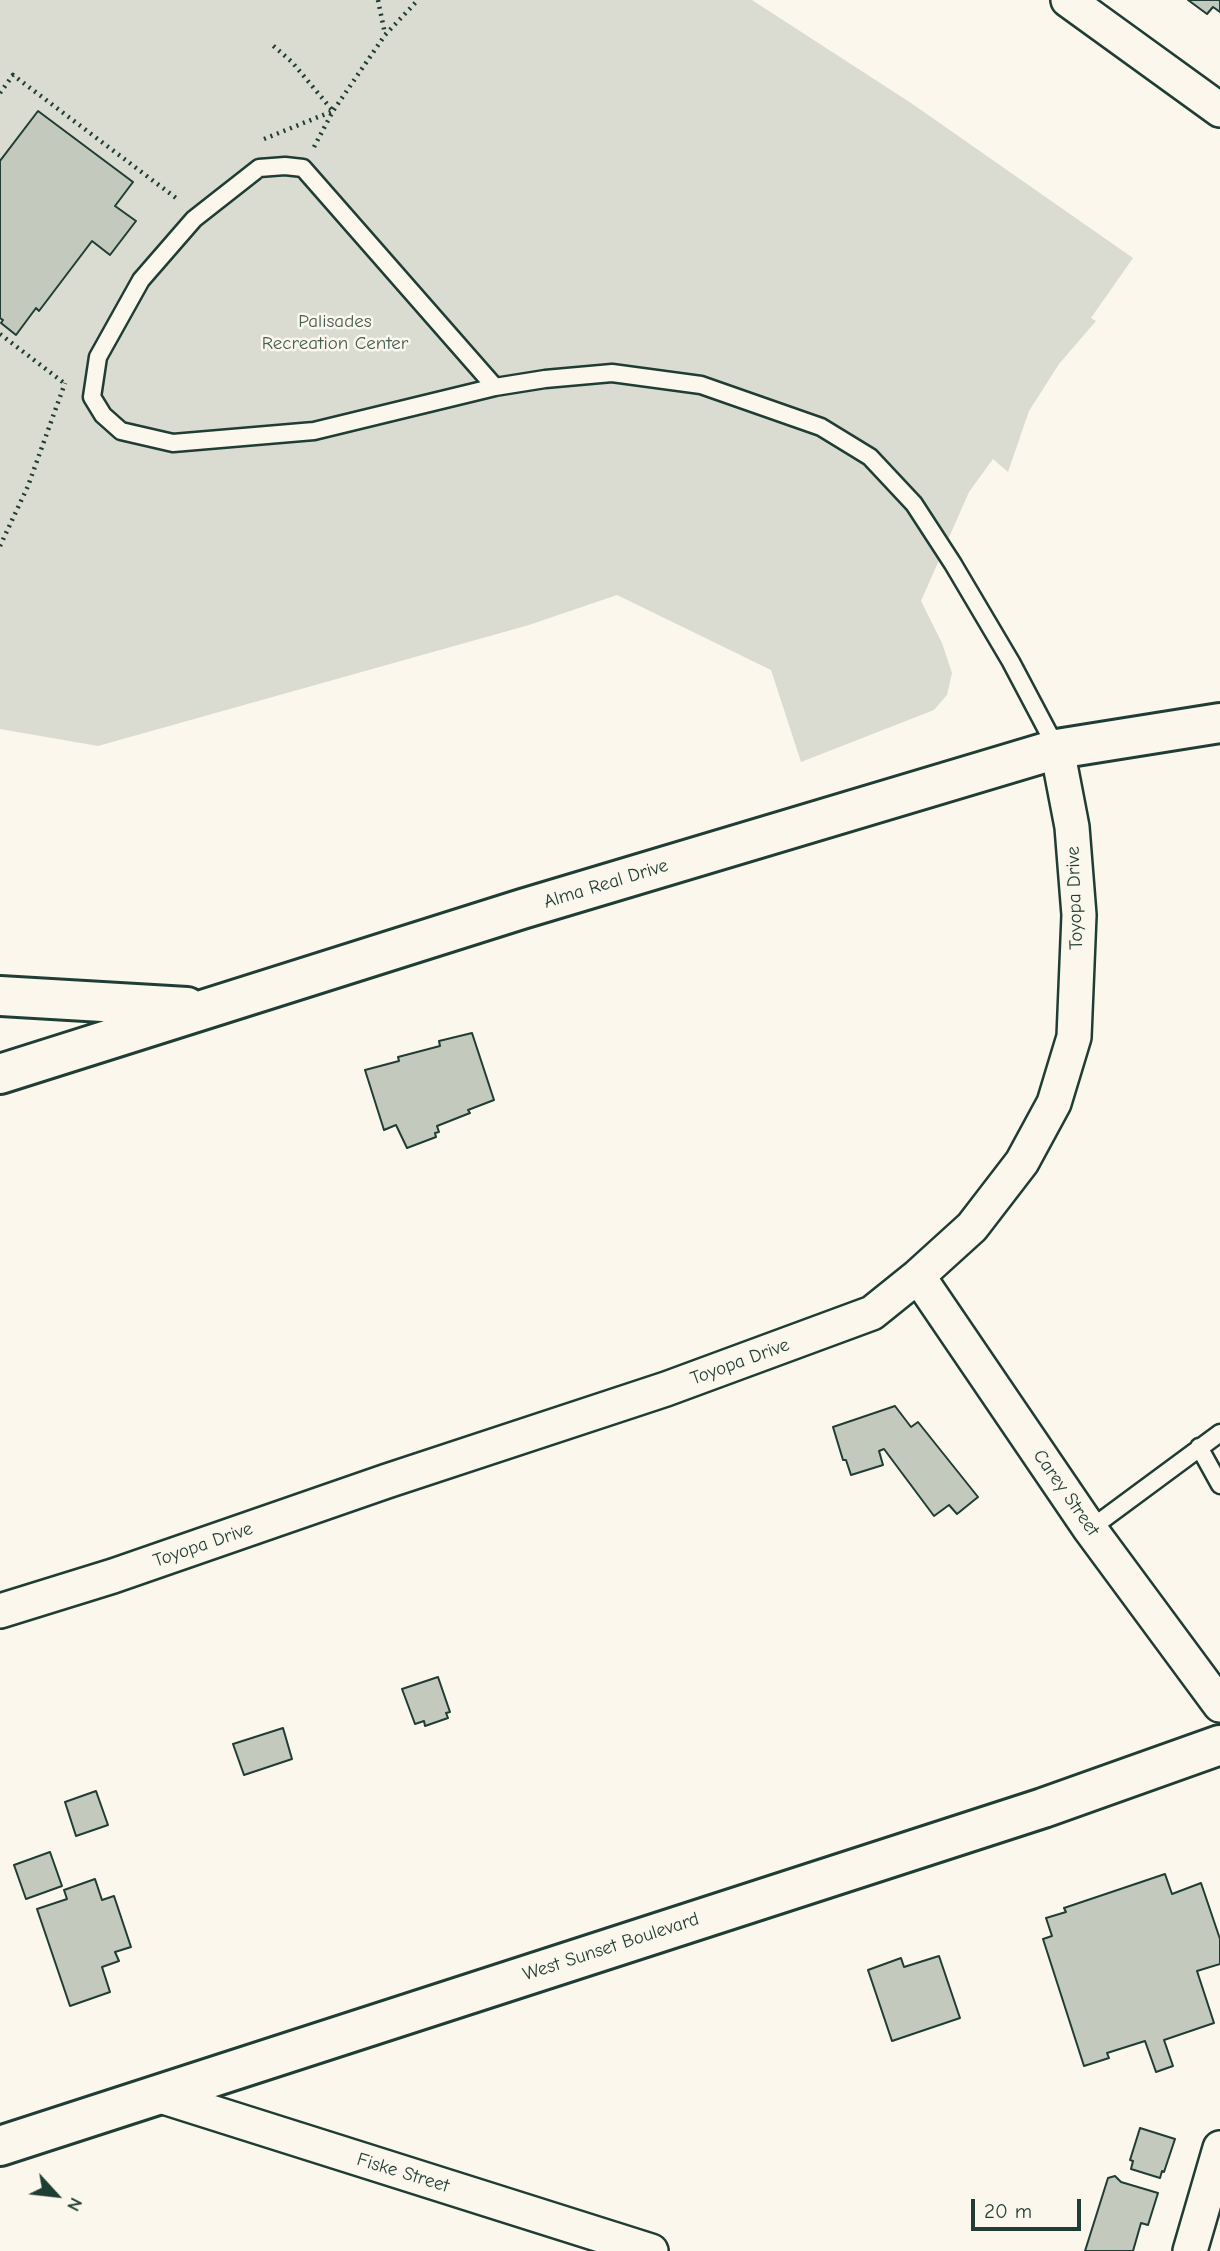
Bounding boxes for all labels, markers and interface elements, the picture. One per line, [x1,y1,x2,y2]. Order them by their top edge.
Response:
park label: Palisades Recreation Center [262,311,408,355]
street label: Toyopa Drive [1062,846,1088,950]
street label: Alma Real Drive [541,854,671,914]
street label: Toyopa Drive [687,1334,793,1390]
street label: Carey Street [1028,1445,1104,1541]
street label: Toyopa Drive [150,1517,256,1573]
street label: West Sunset Boulevard [520,1908,702,1986]
street label: Fiske Street [354,2148,452,2198]
north arrow [21,2160,91,2230]
scale bar [975,2184,1085,2228]
text: N [62,2194,87,2215]
text: 20 m [984,2199,1032,2223]

